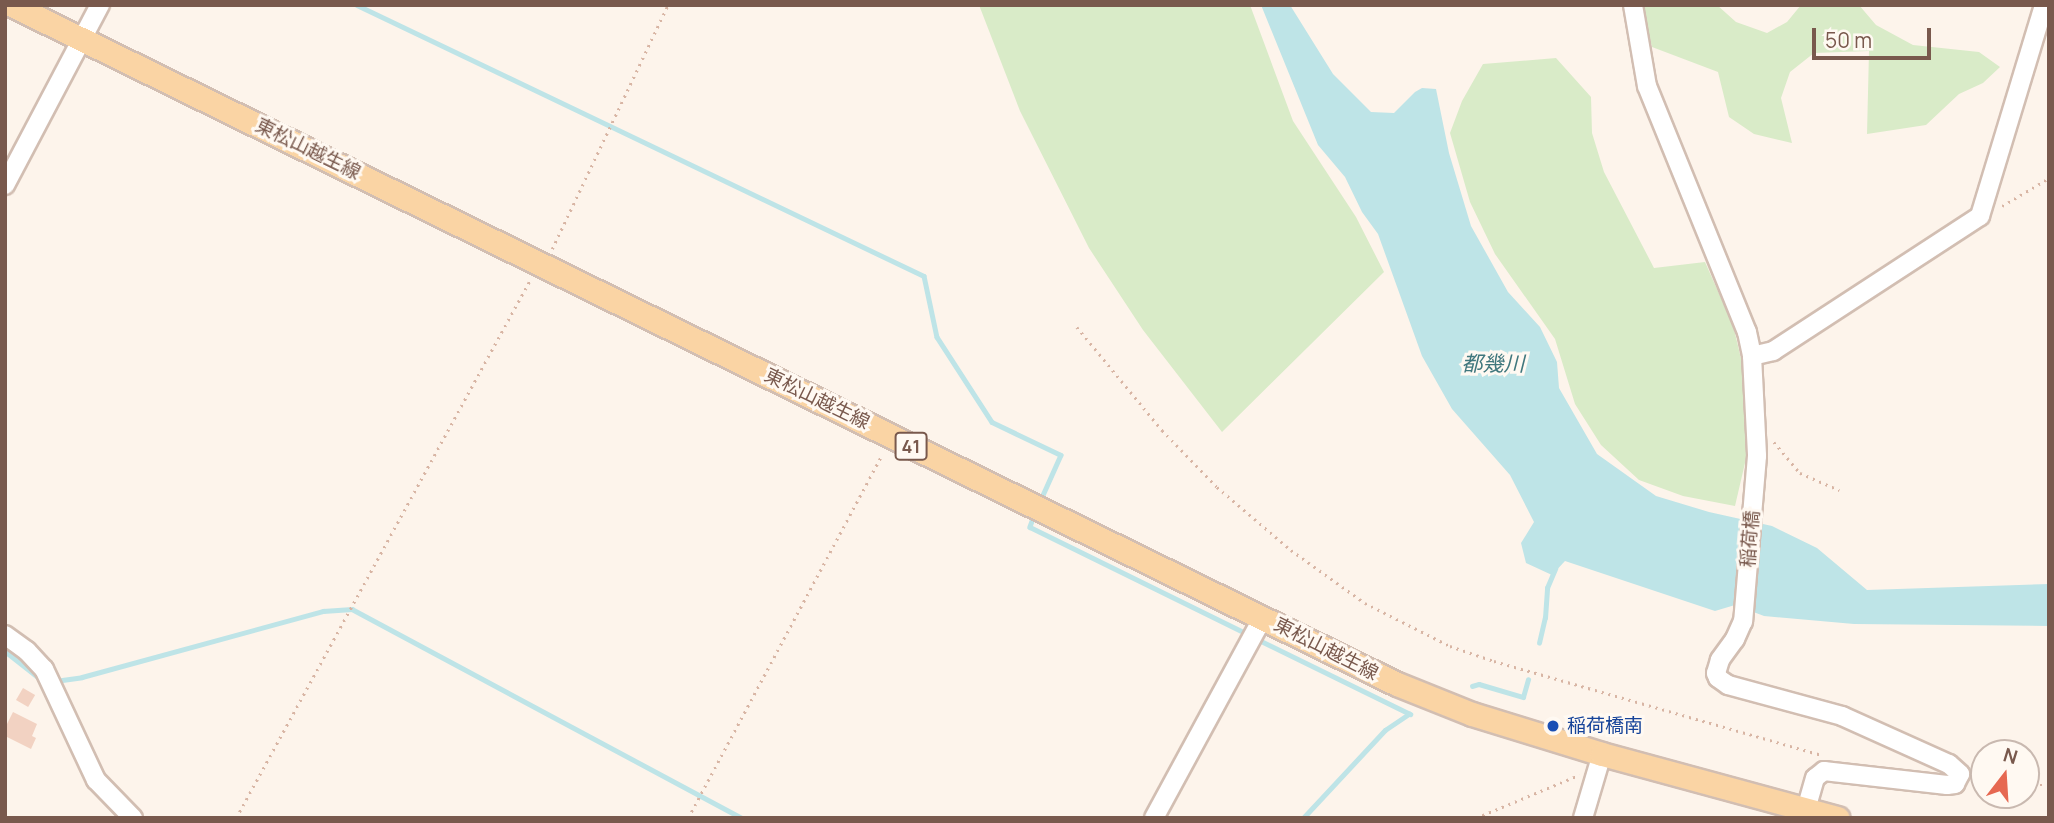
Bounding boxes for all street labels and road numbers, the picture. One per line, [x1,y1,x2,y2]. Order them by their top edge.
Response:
street label: 東松山越生線 [252,114,364,184]
street label: 東松山越生線 [761,364,873,434]
road number: 41 [894,432,928,461]
street label: 稲荷橋 [1736,510,1764,568]
street label: 東松山越生線 [1270,613,1382,685]

